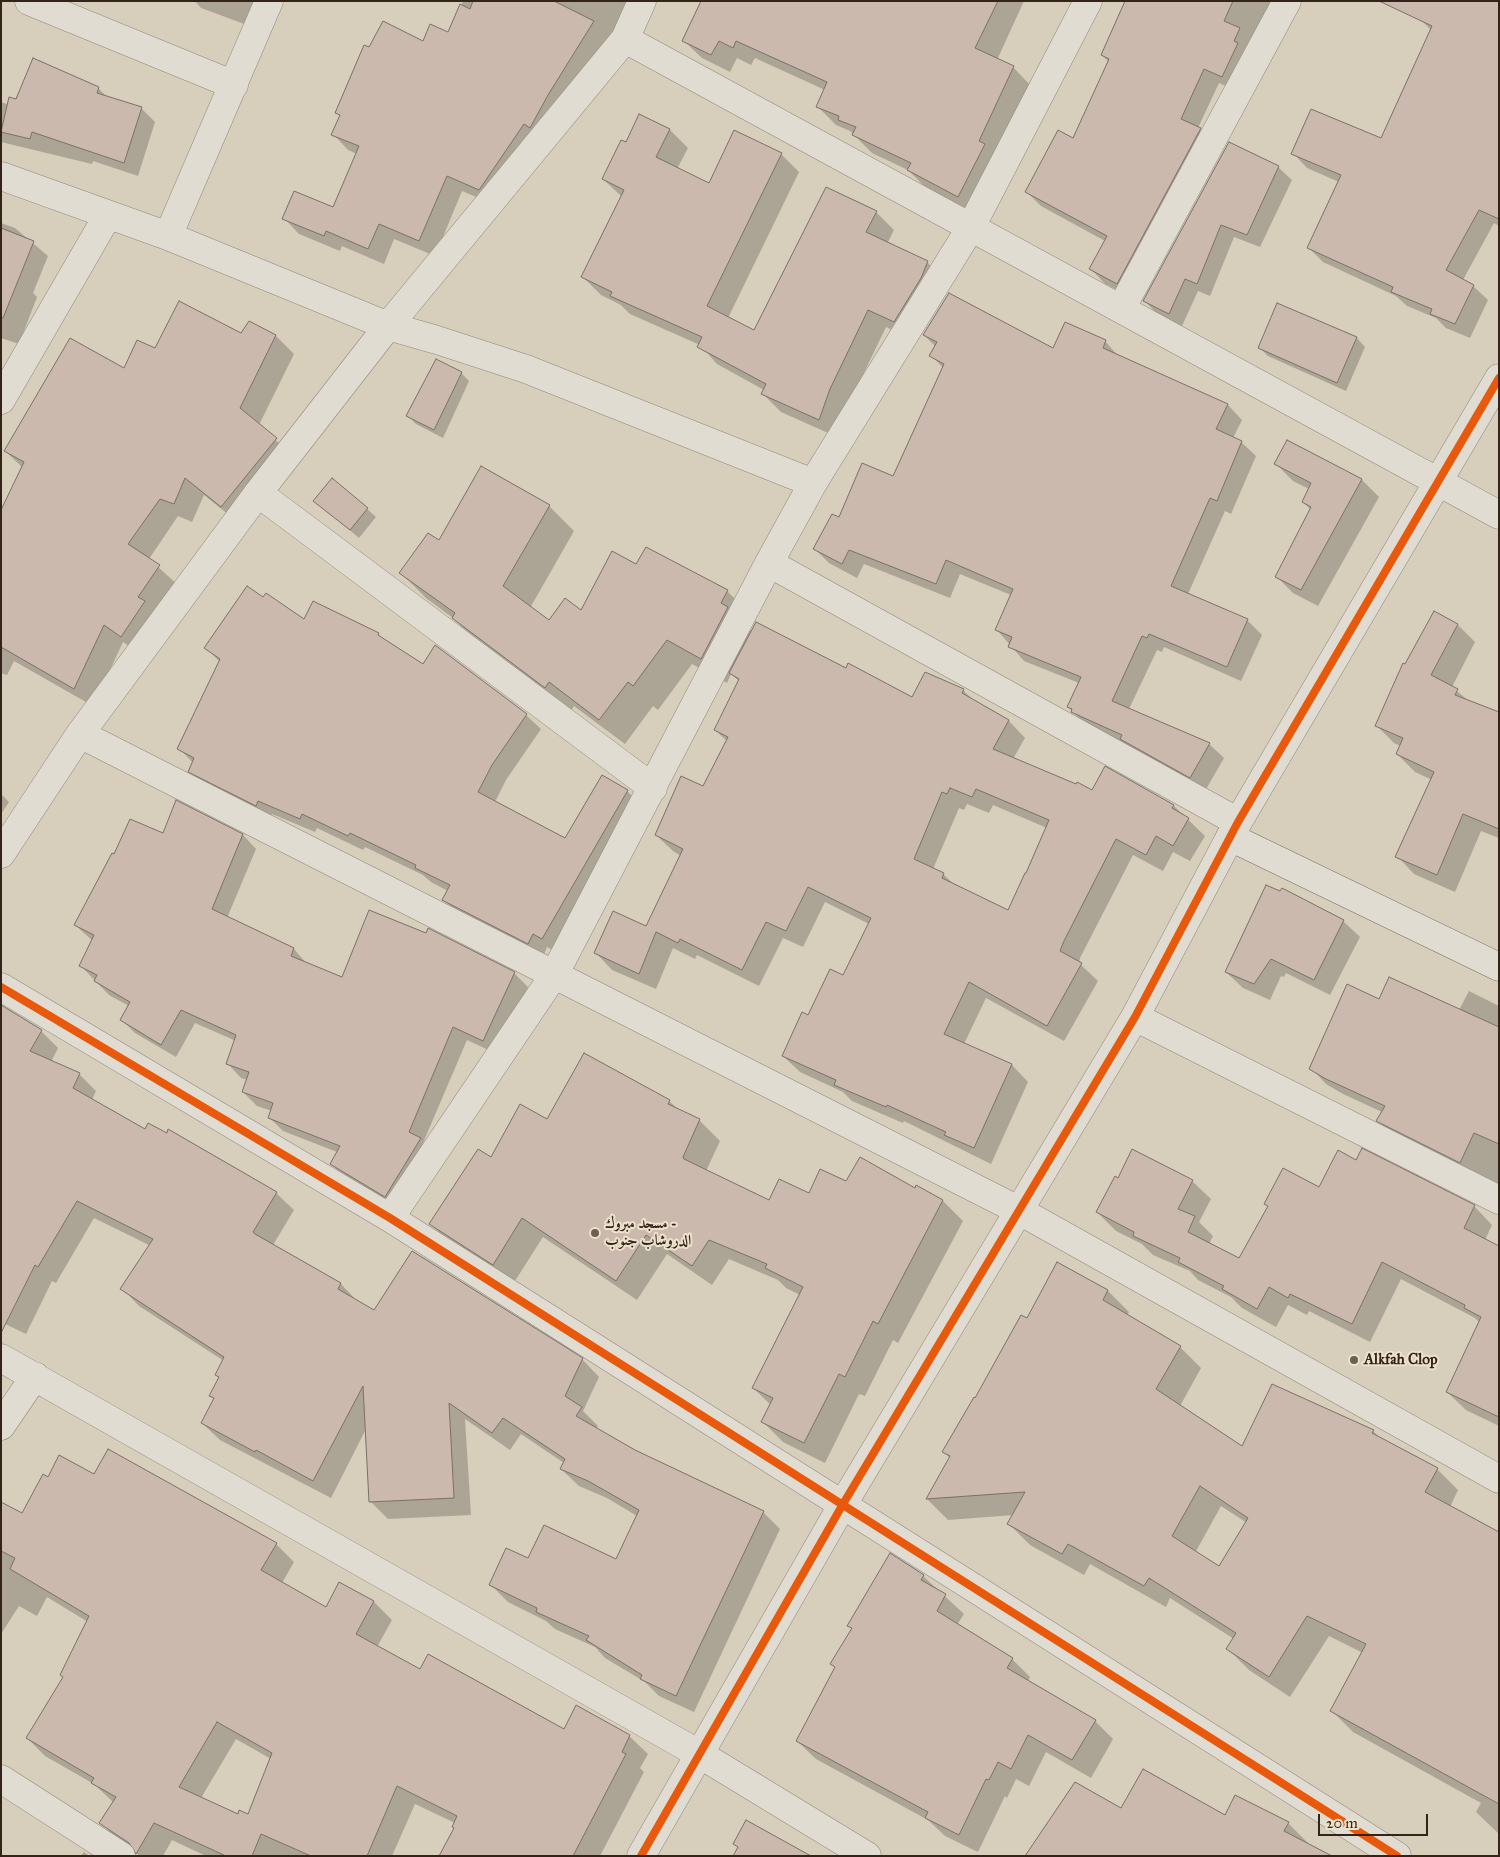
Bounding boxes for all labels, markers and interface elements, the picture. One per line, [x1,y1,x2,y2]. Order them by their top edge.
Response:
place label: مسجد مبروك - الدروشاب جنوب [605,1215,691,1250]
marker: مسجد مبروك - الدروشاب جنوب [589,1227,601,1239]
place label: Alkfah Clop [1364,1351,1437,1369]
marker: Alkfah Clop [1348,1354,1360,1366]
scale bar [1320,1804,1430,1836]
text: 20 m [1326,1814,1358,1832]

